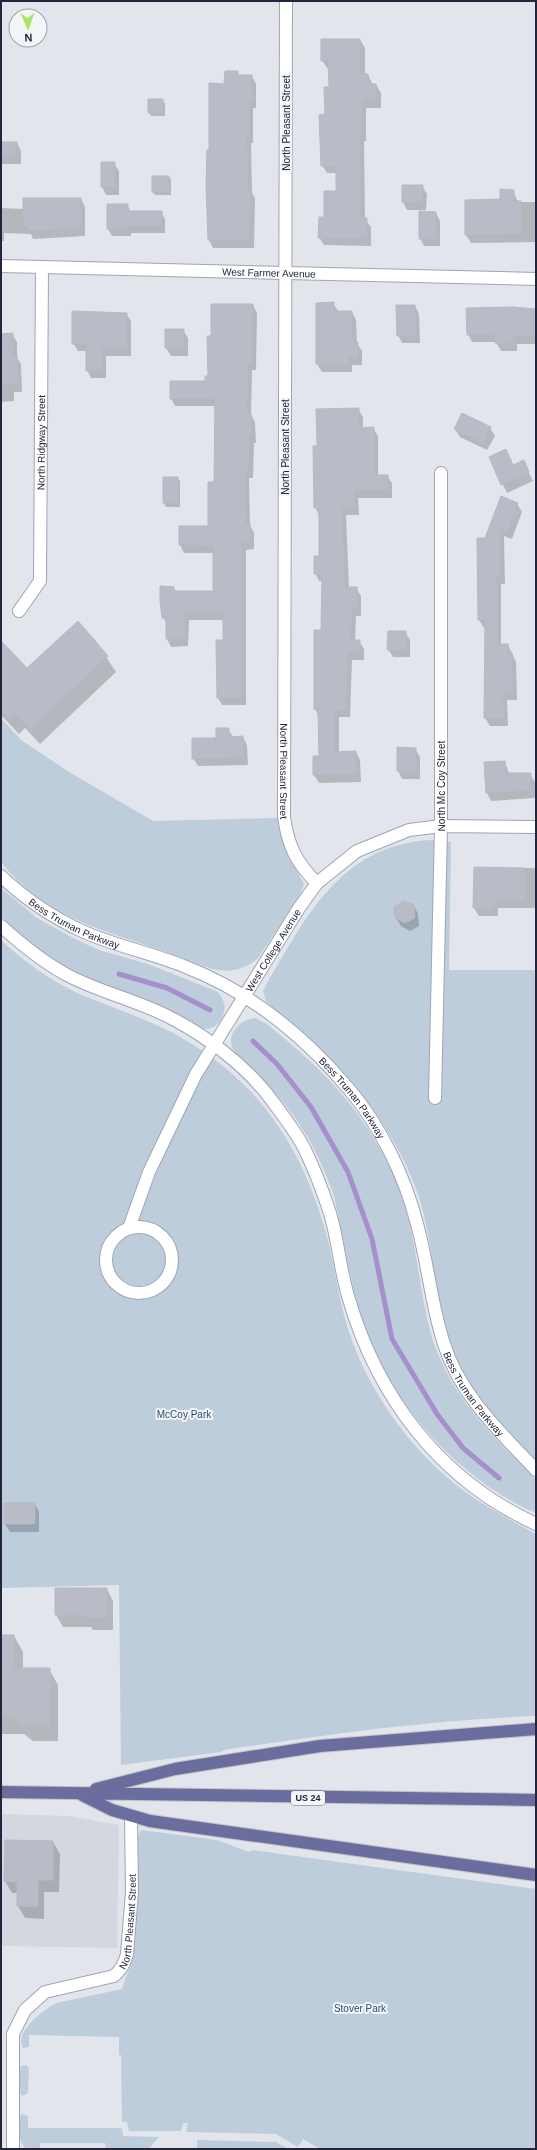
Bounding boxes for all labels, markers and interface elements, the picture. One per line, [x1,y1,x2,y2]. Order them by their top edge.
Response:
north arrow [8,8,48,48]
text: N [24,32,33,44]
street label: North Pleasant Street [281,75,292,171]
street label: West Farmer Avenue [222,266,316,280]
street label: North Ridgway Street [36,395,47,490]
street label: North Pleasant Street [280,399,291,495]
street label: North Pleasant Street [278,723,289,820]
street label: North Mc Coy Street [436,741,447,832]
street label: Bess Truman Parkway [27,896,121,951]
street label: West College Avenue [244,907,303,994]
street label: Bess Truman Parkway [317,1055,387,1141]
street label: Bess Truman Parkway [441,1350,506,1439]
park label: McCoy Park [157,1409,212,1420]
road number: US 24 [291,1791,325,1805]
street label: North Pleasant Street [117,1874,138,1971]
park label: Stover Park [334,2003,387,2014]

